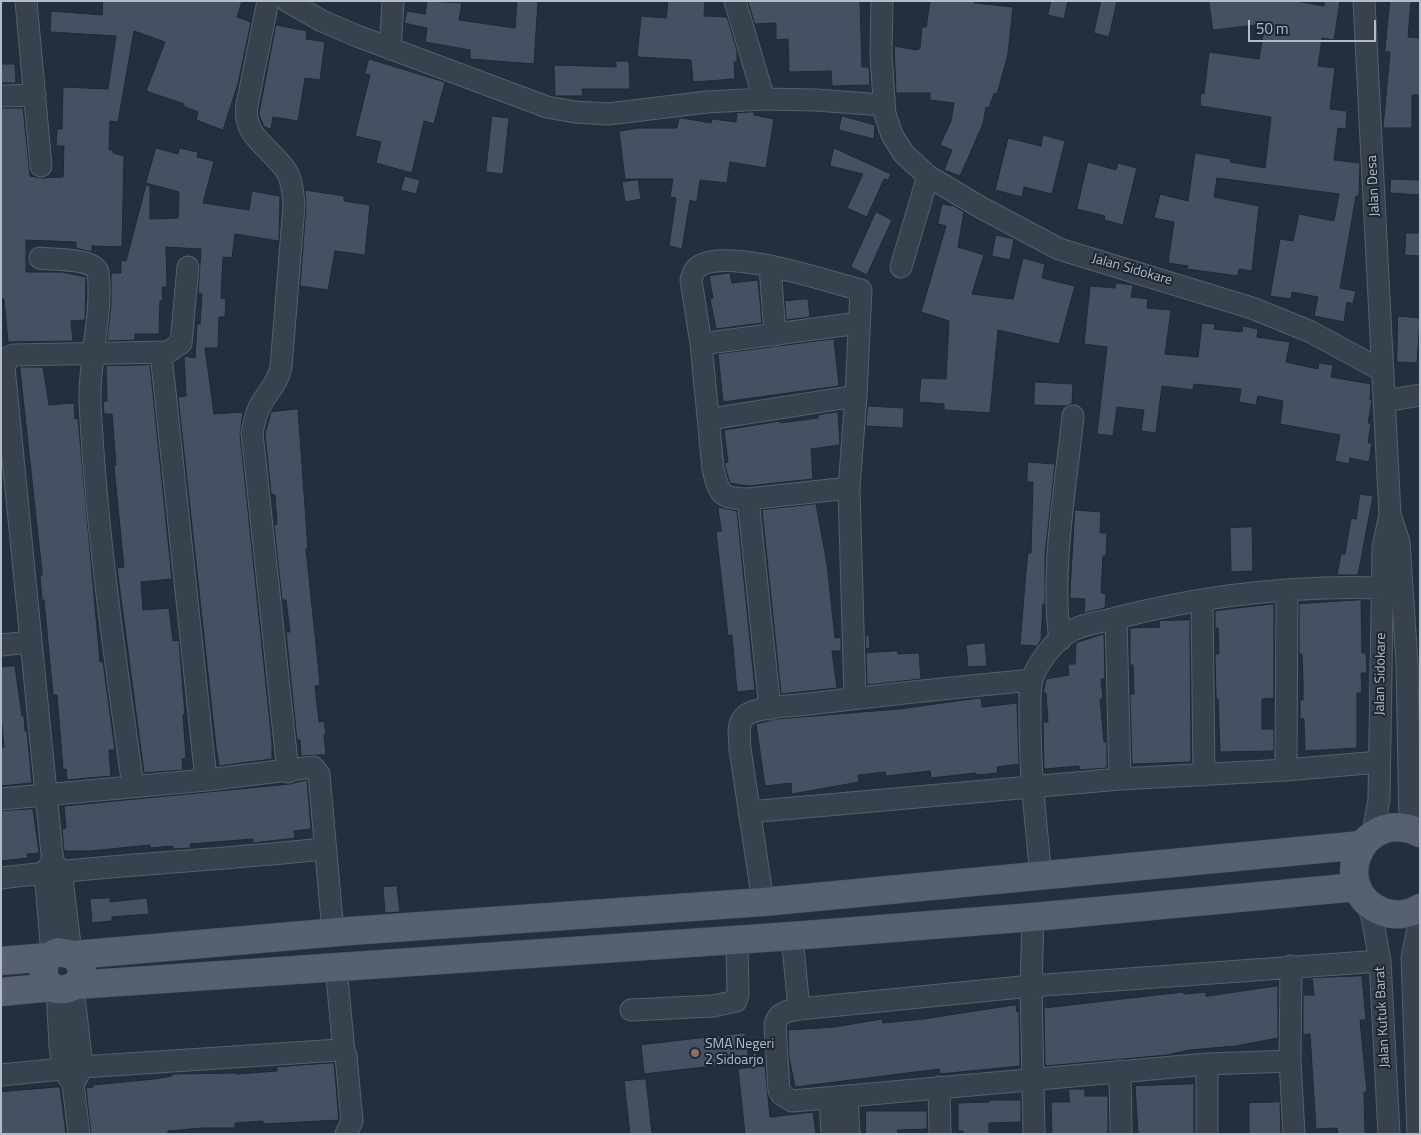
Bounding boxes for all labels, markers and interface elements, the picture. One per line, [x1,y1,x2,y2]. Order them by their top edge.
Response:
scale bar [1251,10,1378,42]
text: 50 m [1256,17,1289,40]
street label: Jalan Desa [1364,155,1384,217]
street label: Jalan Sidokare [1090,251,1174,289]
street label: Jalan Sidokare [1372,632,1390,716]
street label: Jalan Kutuk Barat [1372,966,1394,1068]
place label: SMA Negeri 2 Sidoarjo [705,1037,774,1070]
marker: SMA Negeri 2 Sidoarjo [689,1047,701,1059]

